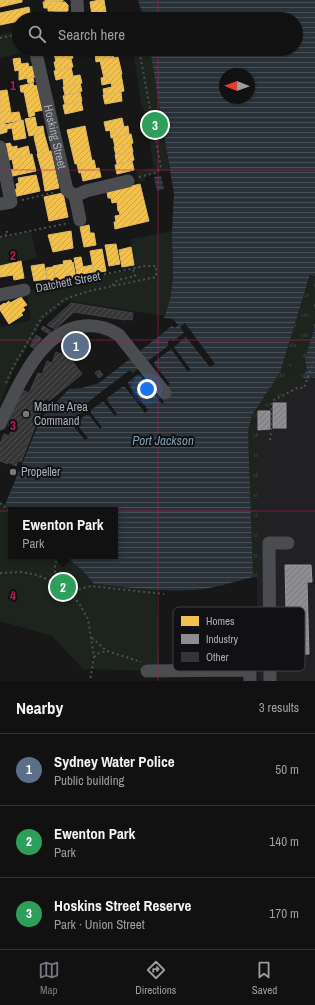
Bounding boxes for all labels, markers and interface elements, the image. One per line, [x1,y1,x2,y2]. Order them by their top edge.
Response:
search box [12,12,303,56]
icon: search [26,23,48,45]
text: Search here [58,24,125,45]
north arrow [219,68,255,104]
text: 1 [10,77,16,94]
street label: Hosking Street [40,103,70,171]
pin: 3 [142,110,168,140]
text: 2 [10,247,16,264]
street label: Datchett Street [34,268,102,296]
pin: 1 [63,331,89,361]
your location [137,379,157,399]
place label: Marine Area Command [34,399,88,429]
marker: Marine Area Command [21,409,31,419]
text: 3 [10,417,16,434]
water label: Port Jackson [132,432,194,449]
place label: Propeller [21,464,61,480]
marker: Propeller [8,467,18,477]
popup [8,507,118,559]
text: Ewenton Park [22,514,104,535]
text: Park [22,535,44,552]
pin: 2 [50,572,76,602]
text: 4 [10,587,16,604]
legend [173,607,305,671]
text: Homes [206,614,235,628]
text: Industry [206,632,239,646]
text: Other [206,650,229,664]
text: Nearby [16,696,63,719]
text: 3 results [259,699,299,716]
text: Sydney Water Police [54,751,175,772]
text: 1 [26,761,32,778]
text: 50 m [275,761,299,778]
text: Public building [54,772,125,789]
text: Ewenton Park [54,823,135,844]
text: 2 [26,833,32,850]
text: 140 m [269,833,299,850]
text: Park [54,844,76,861]
text: Hoskins Street Reserve [54,895,191,916]
text: 3 [26,905,32,922]
text: 170 m [269,905,299,922]
text: Park · Union Street [54,916,145,933]
tab: Map [38,959,60,997]
tab: Directions [135,959,176,997]
tab: Saved [252,959,277,997]

